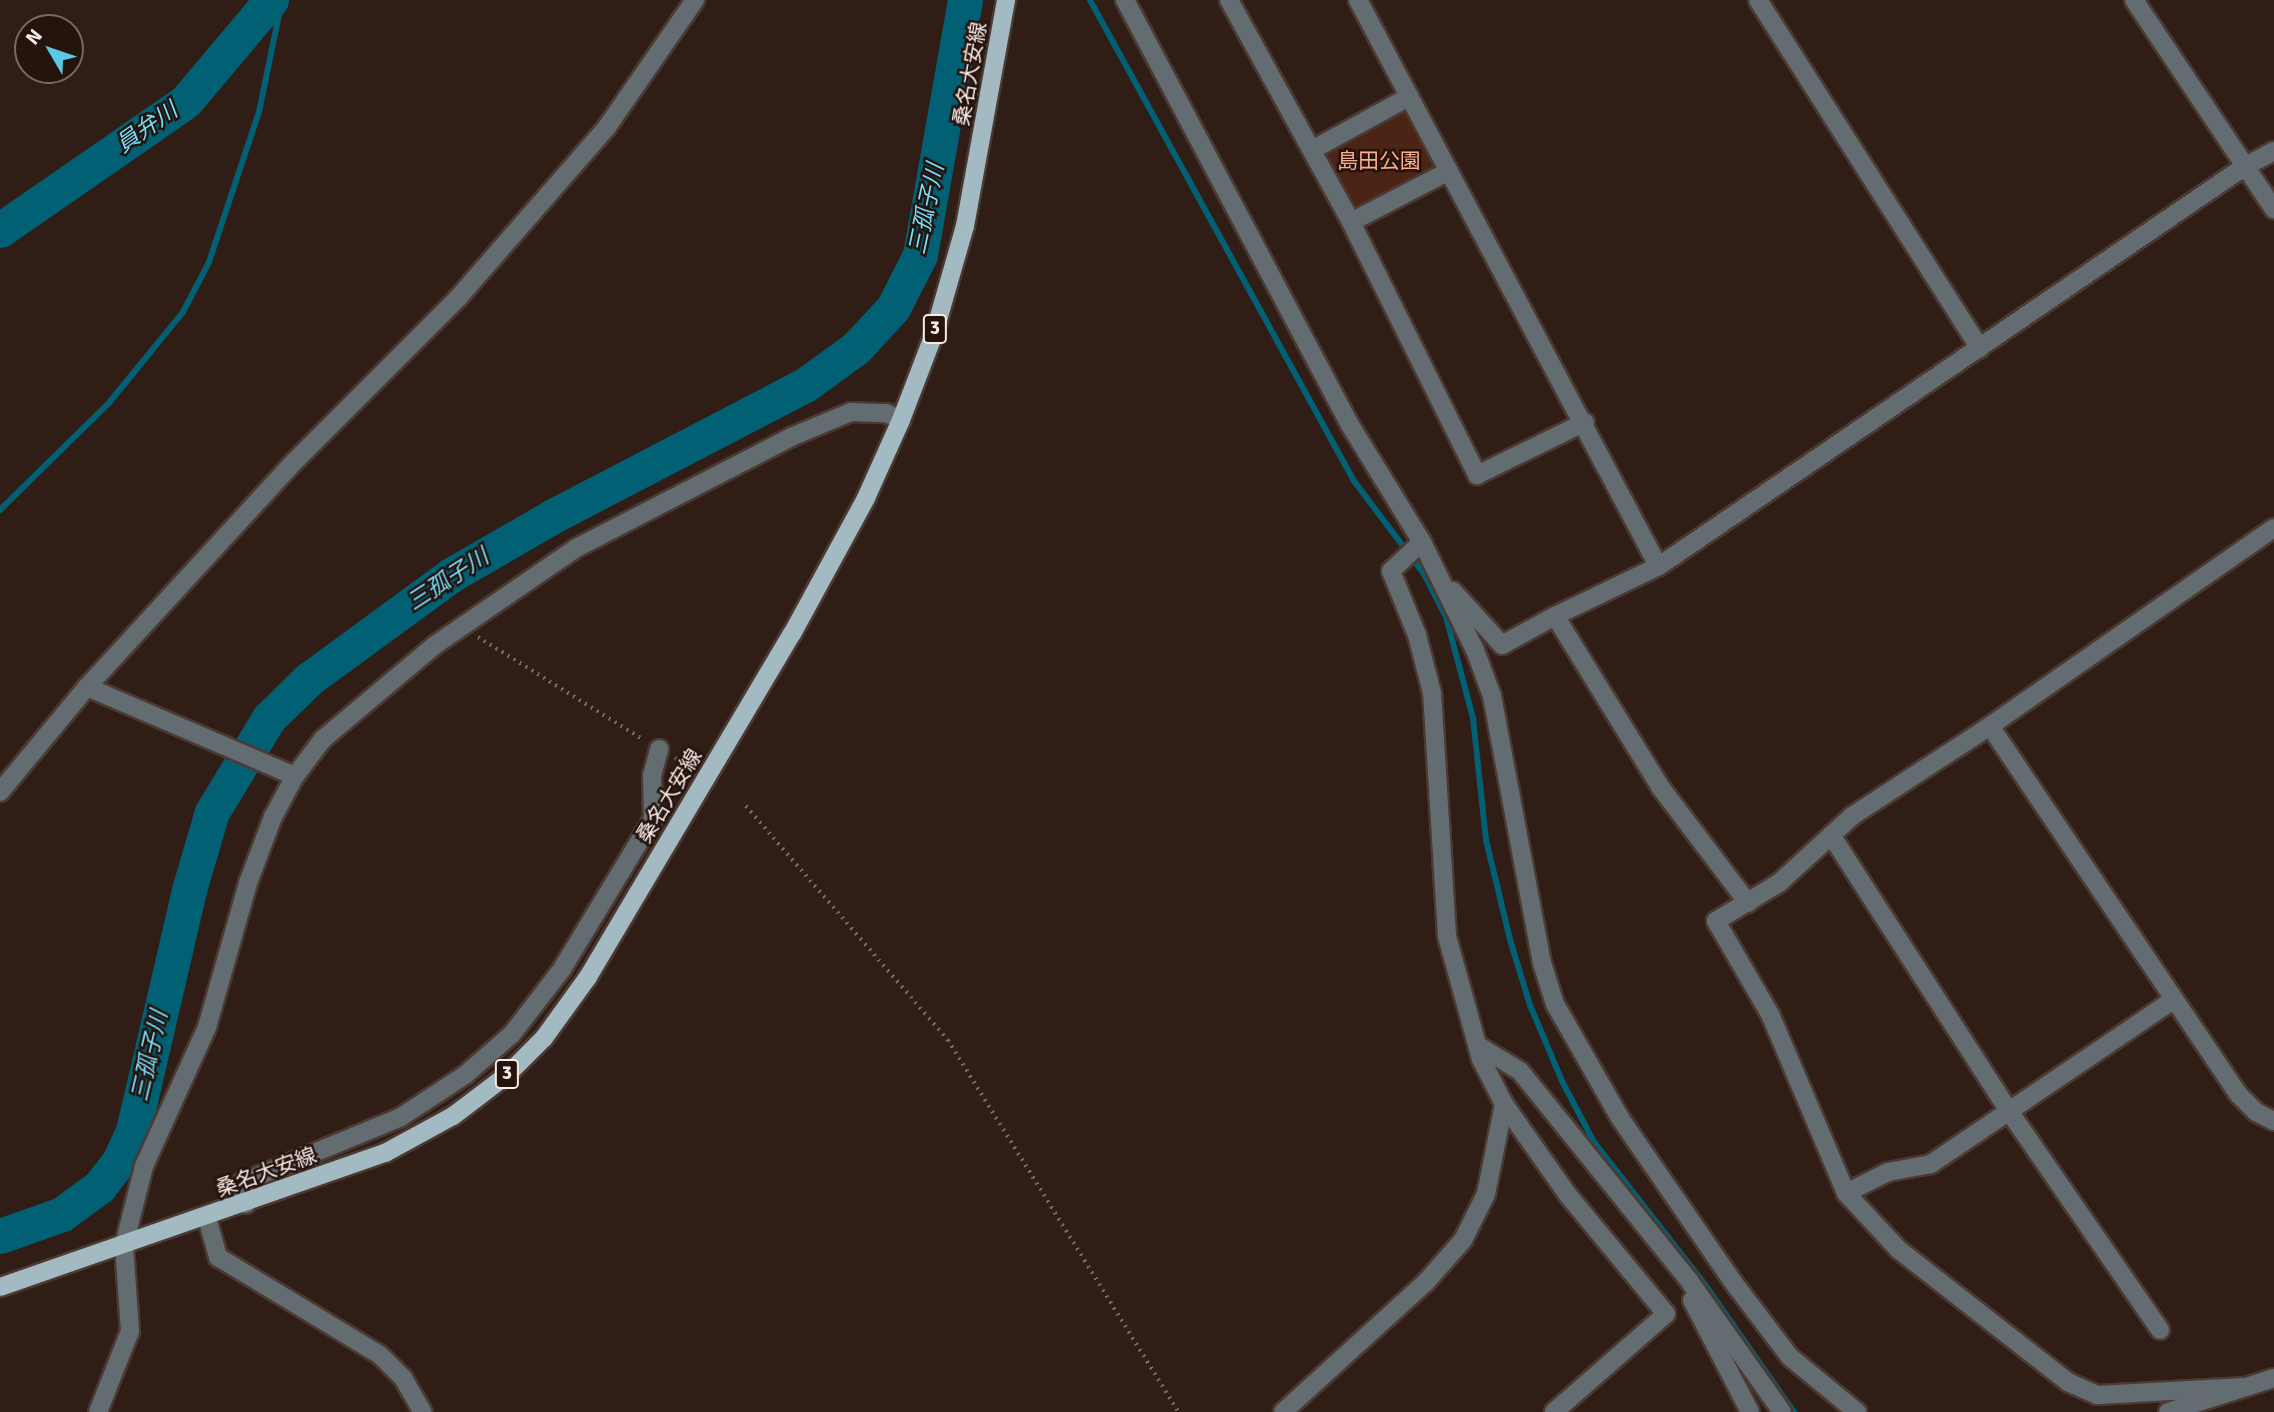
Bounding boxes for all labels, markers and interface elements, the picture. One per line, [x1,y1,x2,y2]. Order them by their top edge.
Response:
north arrow [14,14,84,84]
street label: 桑名大安線 [948,20,992,128]
text: N [21,24,48,50]
water label: 員弁川 [111,97,183,159]
park label: 島田公園 [1337,148,1421,174]
water label: 三孤子川 [904,161,950,257]
road number: 3 [923,314,947,344]
water label: 三孤子川 [402,543,494,617]
street label: 桑名大安線 [631,745,707,847]
water label: 三孤子川 [126,1008,174,1104]
road number: 3 [495,1058,519,1090]
street label: 桑名大安線 [212,1142,320,1202]

